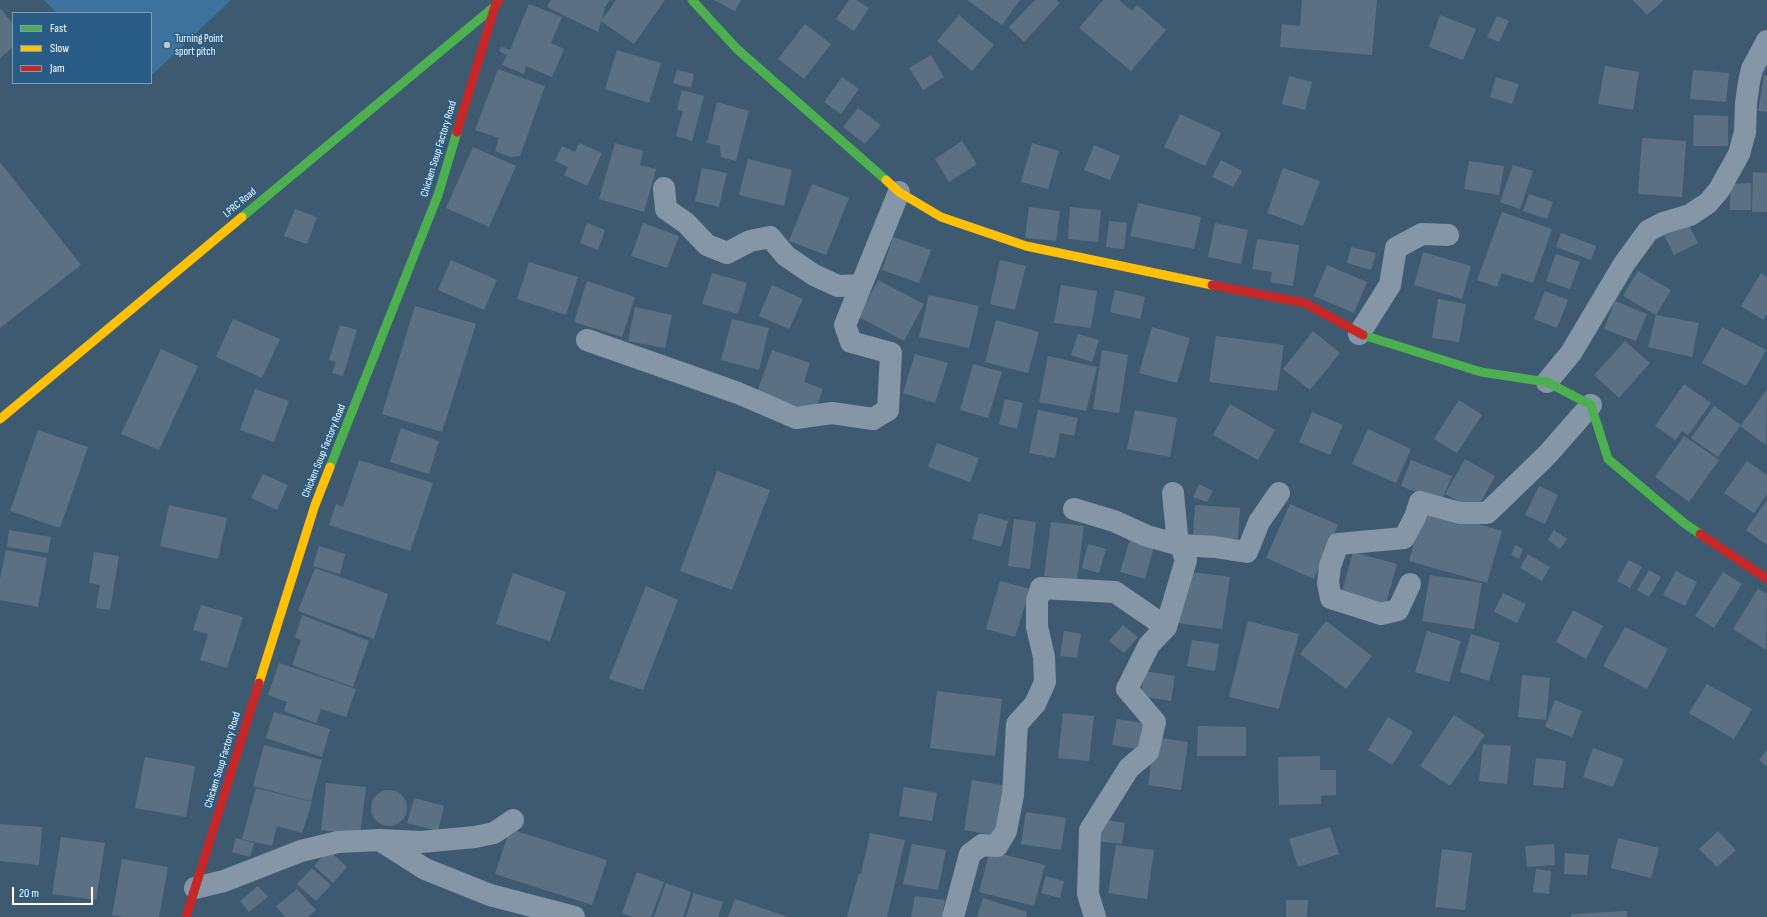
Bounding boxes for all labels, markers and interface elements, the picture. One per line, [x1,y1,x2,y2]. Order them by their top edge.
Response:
legend [12,12,152,84]
text: Fast [50,21,67,36]
place label: Turning Point sport pitch [175,32,223,58]
marker: Turning Point sport pitch [162,40,172,50]
text: Slow [50,41,69,56]
text: Jam [50,61,65,76]
street label: Chicken Soup Factory Road [418,99,460,199]
street label: LPRC Road [221,185,259,221]
street label: Chicken Soup Factory Road [299,402,349,500]
street label: Chicken Soup Factory Road [202,710,244,810]
scale bar [14,879,95,905]
text: 20 m [19,886,39,901]

